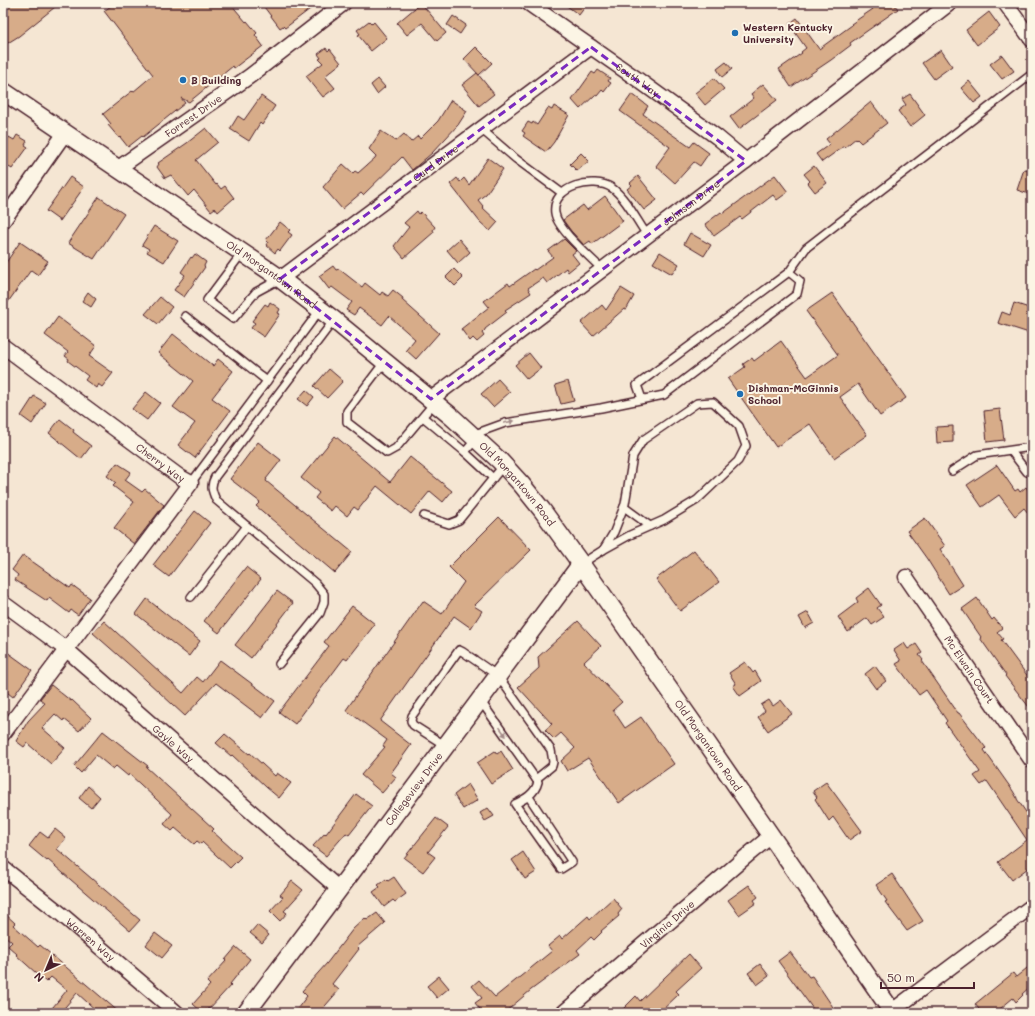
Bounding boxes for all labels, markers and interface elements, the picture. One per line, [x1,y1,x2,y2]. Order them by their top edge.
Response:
place label: Western Kentucky University [743,20,833,46]
marker: Western Kentucky University [730,28,740,38]
street label: South Way [613,59,662,100]
place label: B Building [191,73,241,87]
marker: B Building [178,75,188,85]
street label: Forrest Drive [162,91,225,141]
street label: Curd Drive [410,141,461,185]
street label: Johnson Drive [659,176,723,229]
street label: Old Morgantown Road [224,237,320,311]
place label: Dishman-McGinnis School [748,381,839,407]
marker: Dishman-McGinnis School [735,389,745,399]
one-way arrow [503,419,515,425]
street label: Old Morgantown Road [476,439,558,529]
street label: Cherry Way [133,440,187,485]
street label: Mc Elwain Court [941,633,997,706]
street label: Old Morgantown Road [672,697,745,794]
street label: Gayle Way [150,721,197,766]
one-way arrow [499,727,507,737]
street label: Collegeview Drive [382,749,446,828]
street label: Virginia Drive [637,897,697,951]
street label: Warren Way [63,914,118,964]
north arrow [26,950,66,990]
scale bar [881,964,974,990]
text: N [30,969,47,986]
text: 50 m [887,969,915,985]

